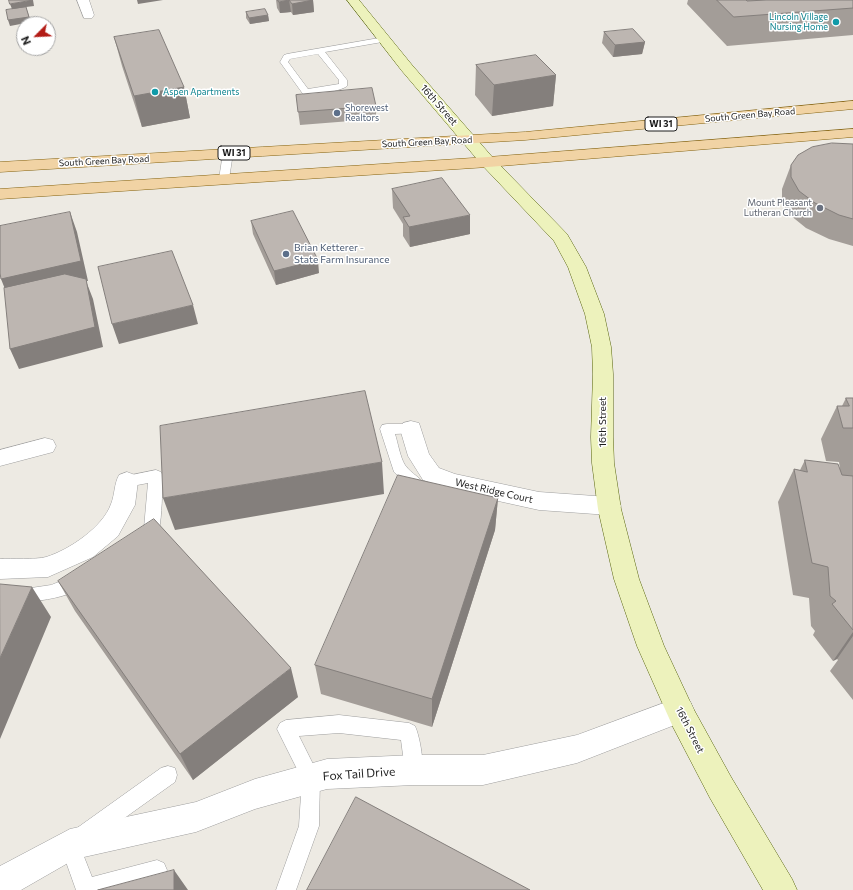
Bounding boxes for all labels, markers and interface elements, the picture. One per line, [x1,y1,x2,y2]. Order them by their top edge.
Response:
place label: Lincoln Village Nursing Home [769,12,828,33]
north arrow [16,16,56,56]
marker: Lincoln Village Nursing Home [831,17,841,27]
text: N [18,34,33,47]
street label: 16th Street [418,82,460,128]
marker: Aspen Apartments [150,87,160,97]
place label: Aspen Apartments [163,87,239,97]
place label: Shorewest Realtors [345,103,388,124]
street label: South Green Bay Road [704,106,796,124]
marker: Shorewest Realtors [332,108,342,118]
road number: WI 31 [645,117,677,131]
street label: South Green Bay Road [382,134,472,150]
road number: WI 31 [218,146,250,160]
street label: South Green Bay Road [59,153,149,169]
place label: Mount Pleasant Lutheran Church [744,198,812,219]
marker: Mount Pleasant Lutheran Church [815,203,825,213]
place label: Brian Ketterer - State Farm Insurance [294,242,389,266]
marker: Brian Ketterer - State Farm Insurance [281,249,291,259]
street label: 16th Street [597,397,609,447]
street label: West Ridge Court [454,476,534,506]
street label: 16th Street [673,705,707,755]
street label: Fox Tail Drive [322,764,396,784]

